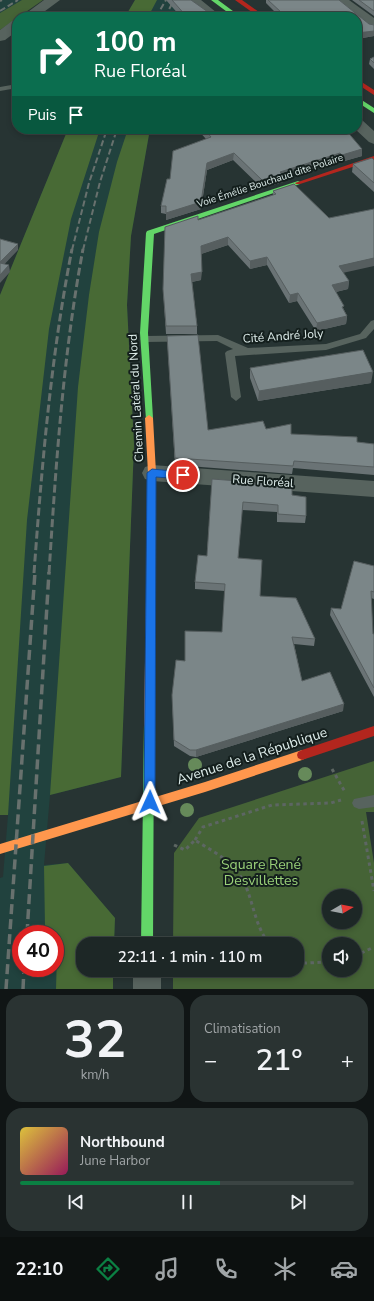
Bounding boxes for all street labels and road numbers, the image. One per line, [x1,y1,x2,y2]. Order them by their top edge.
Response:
street label: Voie Émélie Bouchaud dite Polaire [194,151,345,212]
street label: Cité André Joly [242,325,325,347]
street label: Chemin Latéral du Nord [125,333,147,463]
street label: Rue Floréal [232,471,295,491]
street label: Avenue de la République [174,723,330,789]

